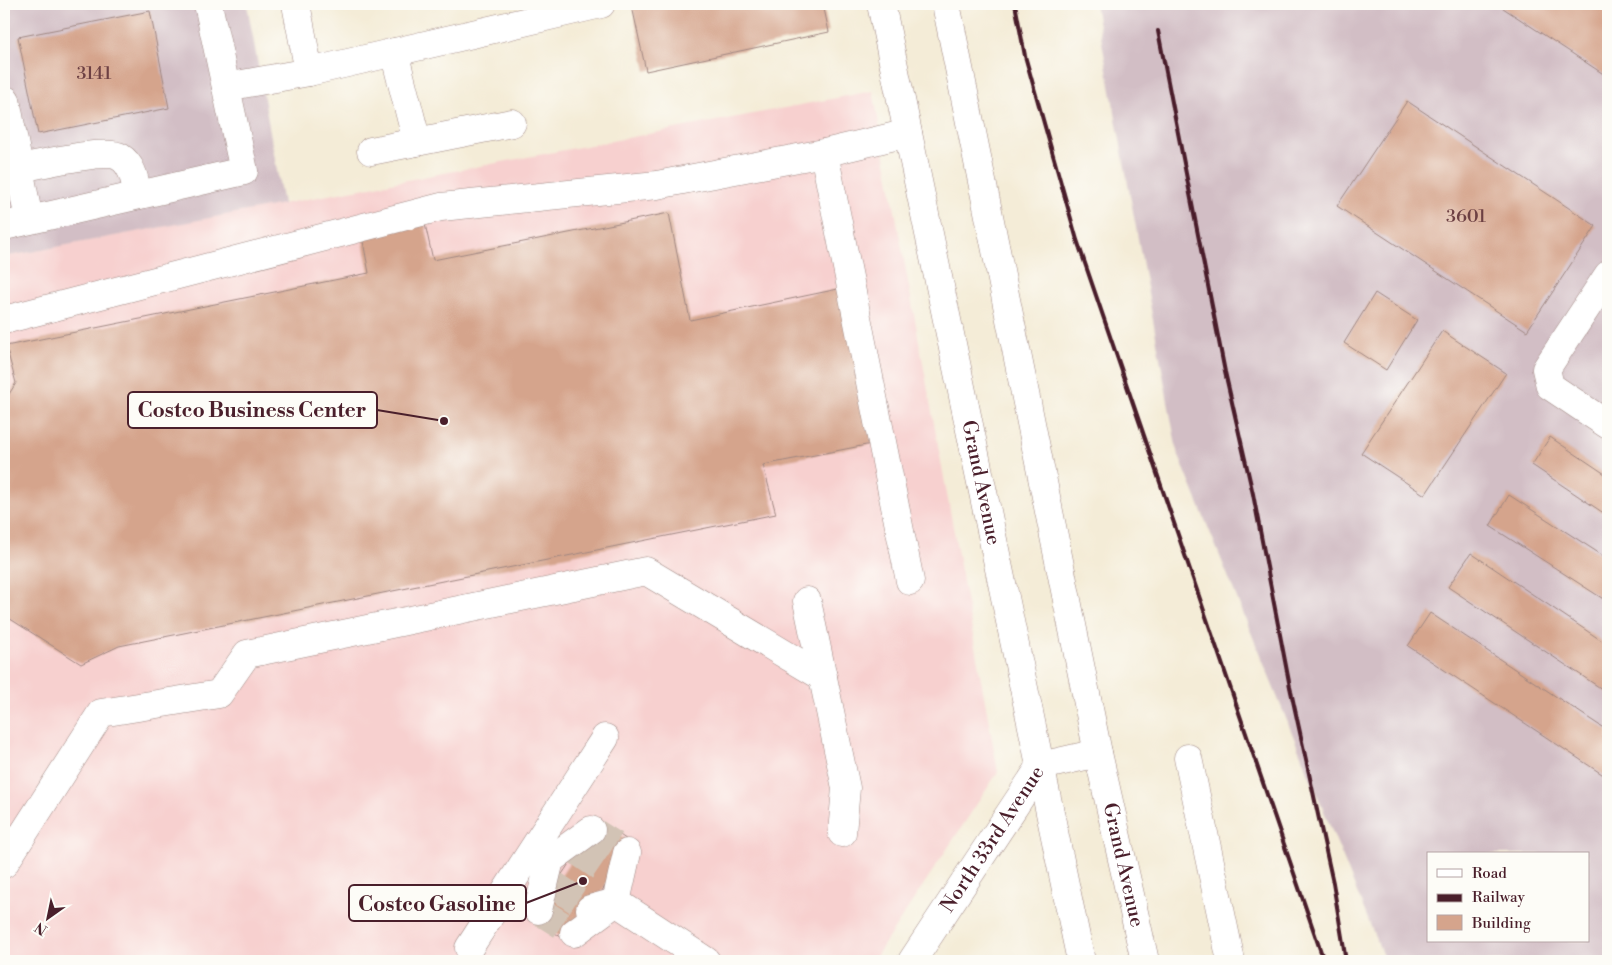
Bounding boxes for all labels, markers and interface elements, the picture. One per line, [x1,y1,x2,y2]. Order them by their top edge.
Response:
house number: 3141 [76,62,112,85]
house number: 3601 [1446,205,1486,228]
callout: Costco Business Center [128,392,377,428]
text: Costco Business Center [138,398,366,424]
street label: Grand Avenue [956,418,1006,547]
street label: North 33rd Avenue [935,761,1050,917]
street label: Grand Avenue [1097,800,1149,930]
legend [1427,852,1590,942]
text: Road [1472,864,1507,883]
callout: Costco Gasoline [349,885,526,921]
text: Railway [1472,888,1526,907]
north arrow [22,892,72,942]
text: Costco Gasoline [358,892,516,918]
text: Building [1471,914,1531,933]
text: N [32,917,51,939]

